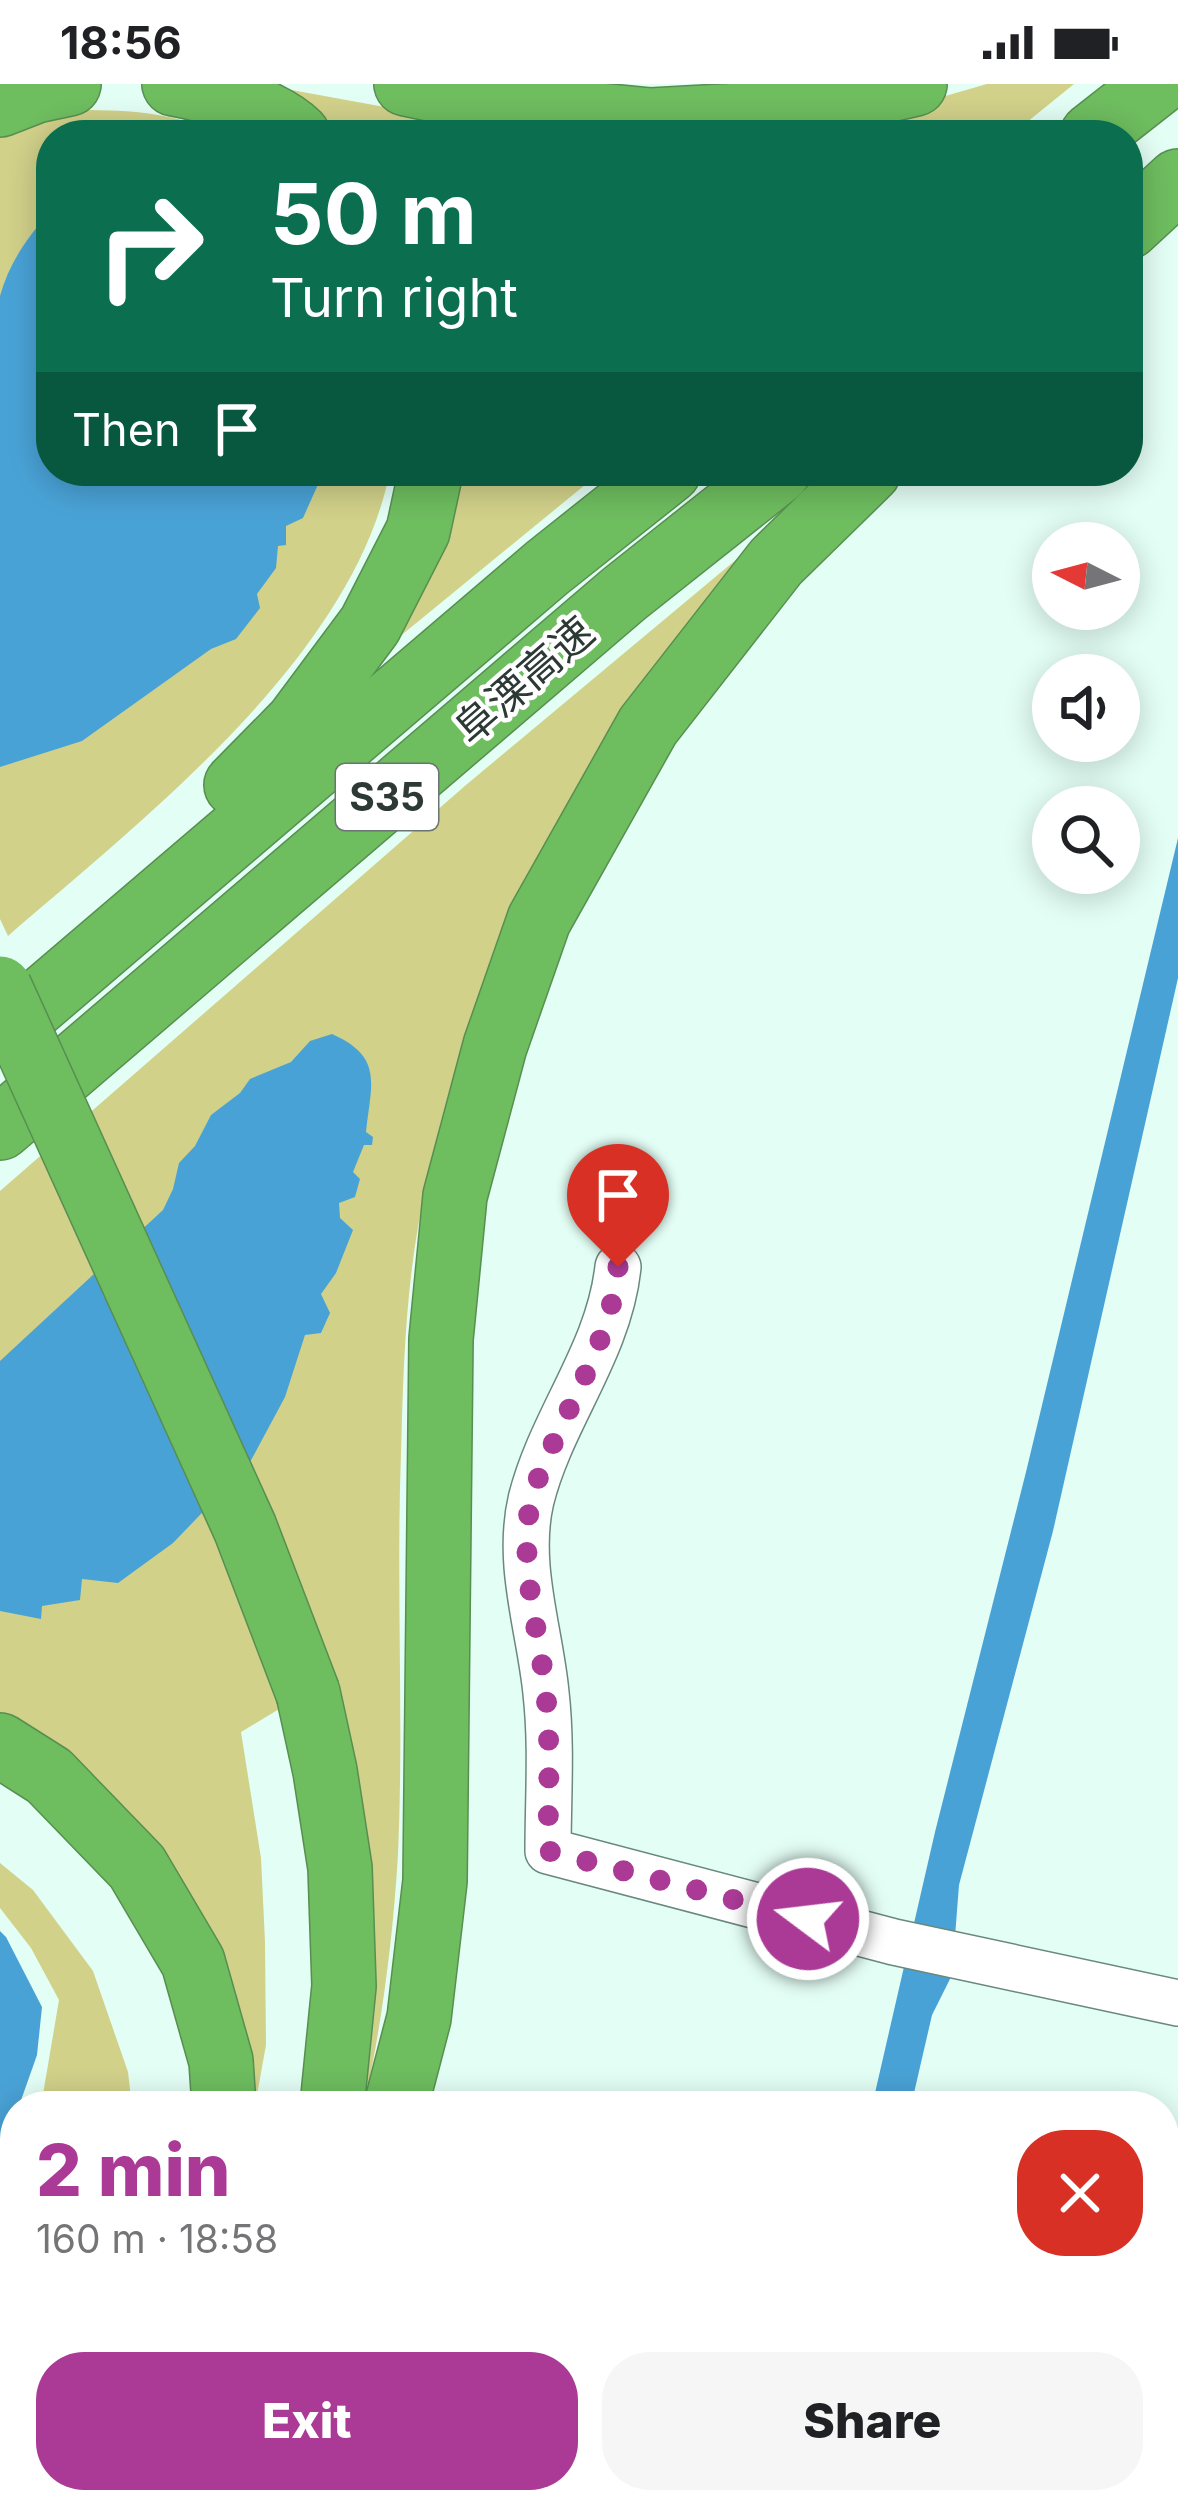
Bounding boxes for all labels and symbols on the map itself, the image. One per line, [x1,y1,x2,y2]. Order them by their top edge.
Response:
north arrow [1032,522,1140,630]
street label: 阜溧高速 [444,605,604,754]
road number: S35 [336,764,438,830]
pin [567,1144,669,1267]
position arrow [745,1856,871,1982]

